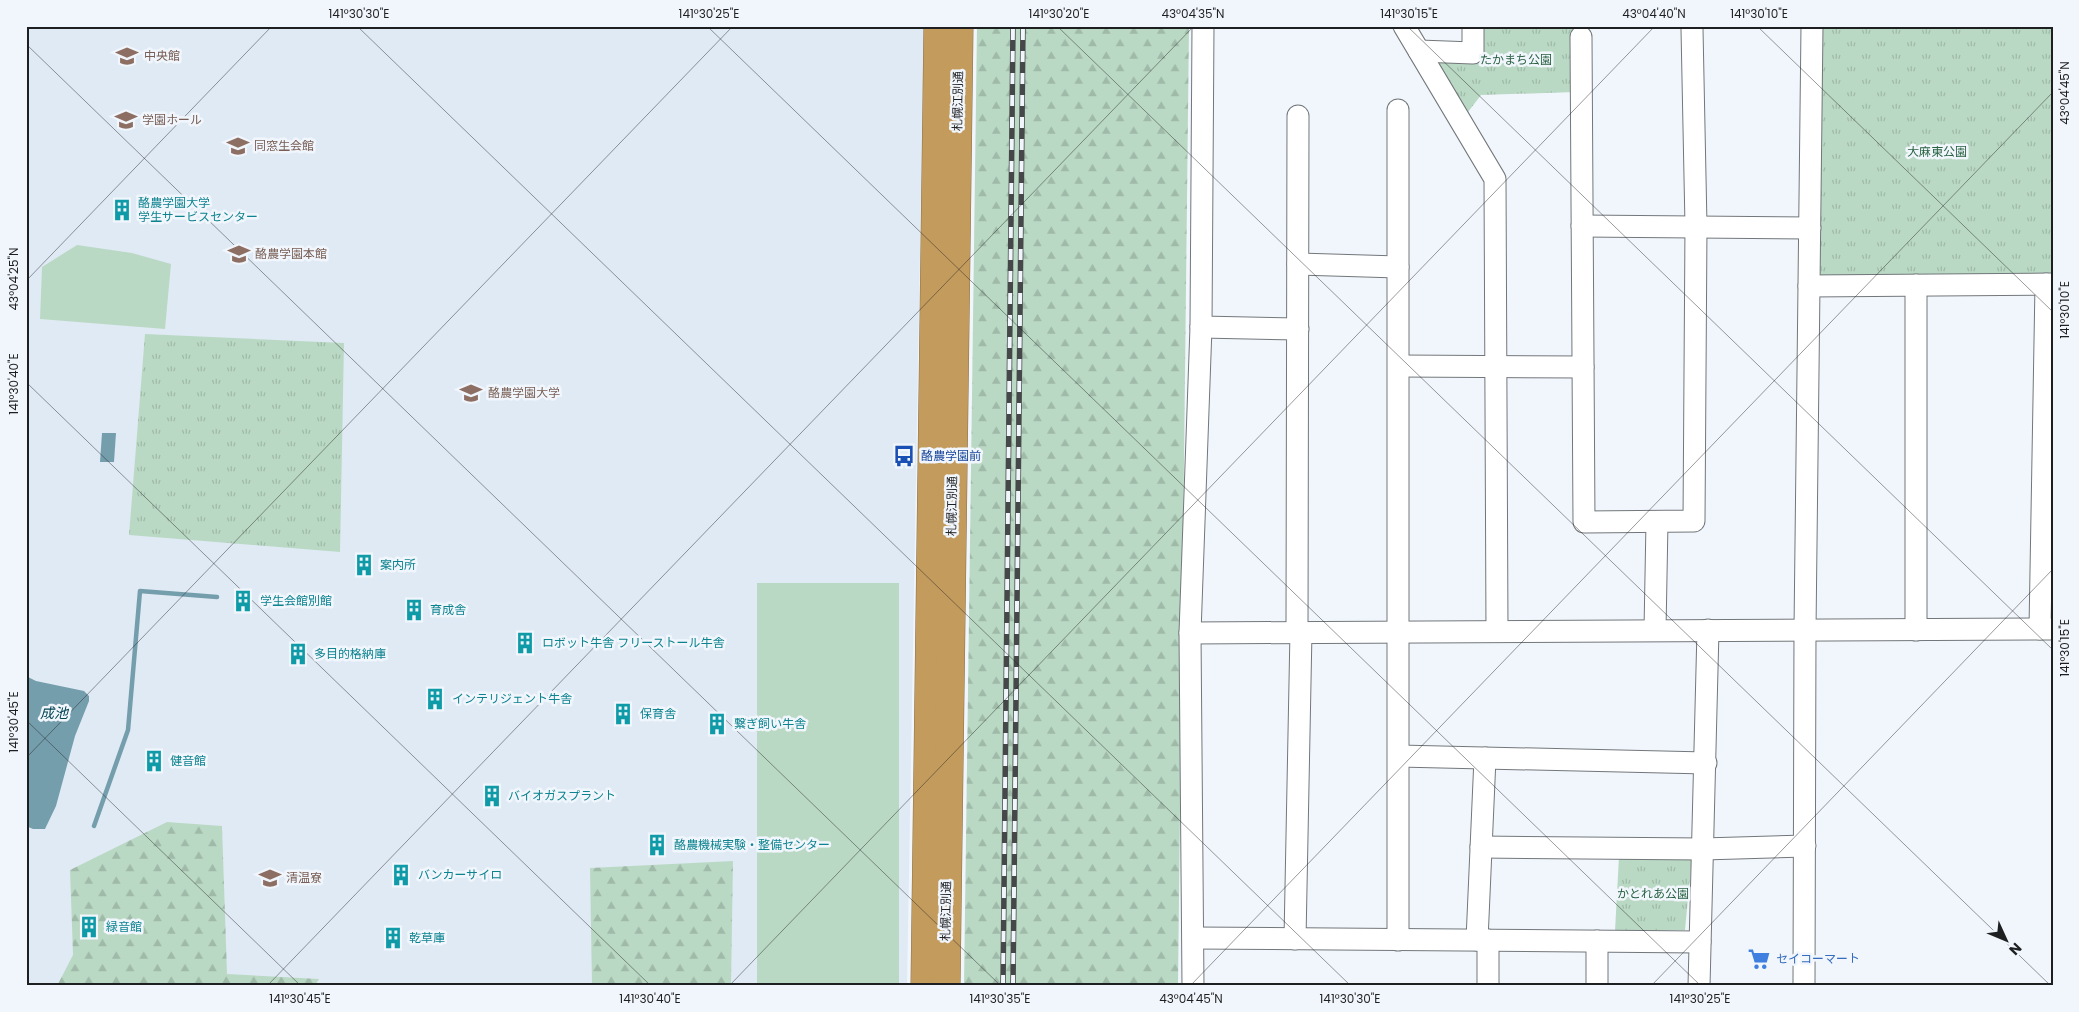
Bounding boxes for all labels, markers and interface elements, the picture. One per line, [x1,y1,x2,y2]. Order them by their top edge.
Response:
text: 141°30'30"E [329,5,389,22]
text: 141°30'25"E [679,5,739,22]
text: 141°30'20"E [1029,5,1089,22]
text: 43°04'35"N [1161,5,1225,22]
text: 141°30'15"E [1380,5,1438,22]
text: 43°04'40"N [1622,5,1686,22]
text: 141°30'10"E [1730,5,1788,22]
school or university icon: 中央館 [114,43,140,69]
place label: 中央館 [144,47,180,64]
park label: たかまち公園 [1480,51,1552,68]
text: 43°04'45"N [2056,61,2073,125]
street label: 札幌江別通 [948,71,967,131]
school or university icon: 学園ホール [113,107,139,133]
place label: 学園ホール [142,111,202,128]
school or university icon: 同窓生会館 [225,133,251,159]
place label: 同窓生会館 [254,137,314,154]
park label: 大麻東公園 [1907,143,1967,160]
place label: 酪農学園大学 学生サービスセンター [138,194,258,225]
building icon: 酪農学園大学 学生サービスセンター [109,197,135,223]
school or university icon: 酪農学園本館 [226,241,252,267]
place label: 酪農学園本館 [255,245,327,262]
text: 43°04'25"N [5,248,22,310]
text: 141°30'10"E [2056,281,2073,339]
text: 141°30'40"E [5,353,22,415]
school or university icon: 酪農学園大学 [458,380,484,406]
place label: 酪農学園大学 [488,384,560,401]
bus stop icon: 酪農学園前 [891,443,917,469]
place label: 酪農学園前 [921,447,981,464]
street label: 札幌江別通 [942,476,961,536]
building icon: 案内所 [351,552,377,578]
place label: 案内所 [380,556,416,573]
building icon: 学生会館別館 [230,588,256,614]
place label: 学生会館別館 [260,592,332,609]
building icon: 育成舎 [401,597,427,623]
place label: 育成舎 [430,601,466,618]
text: 141°30'15"E [2056,619,2073,677]
building icon: ロボット牛舎 フリーストール牛舎 [512,630,538,656]
place label: ロボット牛舎 フリーストール牛舎 [542,634,725,651]
building icon: 多目的格納庫 [285,641,311,667]
place label: 多目的格納庫 [314,645,386,662]
building icon: インテリジェント牛舎 [422,686,448,712]
place label: インテリジェント牛舎 [452,690,572,707]
text: 141°30'45"E [5,691,22,753]
building icon: 保育舎 [610,701,636,727]
water label: 成池 [40,703,70,723]
place label: 保育舎 [640,705,676,722]
building icon: 繋ぎ飼い牛舎 [704,711,730,737]
place label: 繋ぎ飼い牛舎 [734,715,806,732]
building icon: 健音館 [141,748,167,774]
place label: 健音館 [170,752,206,769]
building icon: バイオガスプラント [479,783,505,809]
place label: バイオガスプラント [508,787,616,804]
building icon: 酪農機械実験・整備センター [644,832,670,858]
place label: 酪農機械実験・整備センター [674,836,830,853]
building icon: バンカーサイロ [388,862,414,888]
school or university icon: 清温寮 [257,865,283,891]
place label: バンカーサイロ [418,866,502,883]
place label: 清温寮 [286,869,322,886]
street label: 札幌江別通 [936,881,955,941]
park label: かとれあ公園 [1617,885,1689,902]
building icon: 緑音館 [76,914,102,940]
north arrow [1982,914,2032,964]
place label: 緑音館 [106,918,142,935]
building icon: 乾草庫 [380,925,406,951]
place label: 乾草庫 [409,929,445,946]
text: N [2005,938,2026,960]
supermarket icon: セイコーマート [1746,946,1772,972]
place label: セイコーマート [1776,950,1860,967]
text: 141°30'45"E [269,990,331,1007]
text: 141°30'40"E [619,990,681,1007]
text: 141°30'35"E [970,990,1030,1007]
text: 43°04'45"N [1159,990,1223,1007]
text: 141°30'30"E [1320,990,1380,1007]
text: 141°30'25"E [1670,990,1730,1007]

